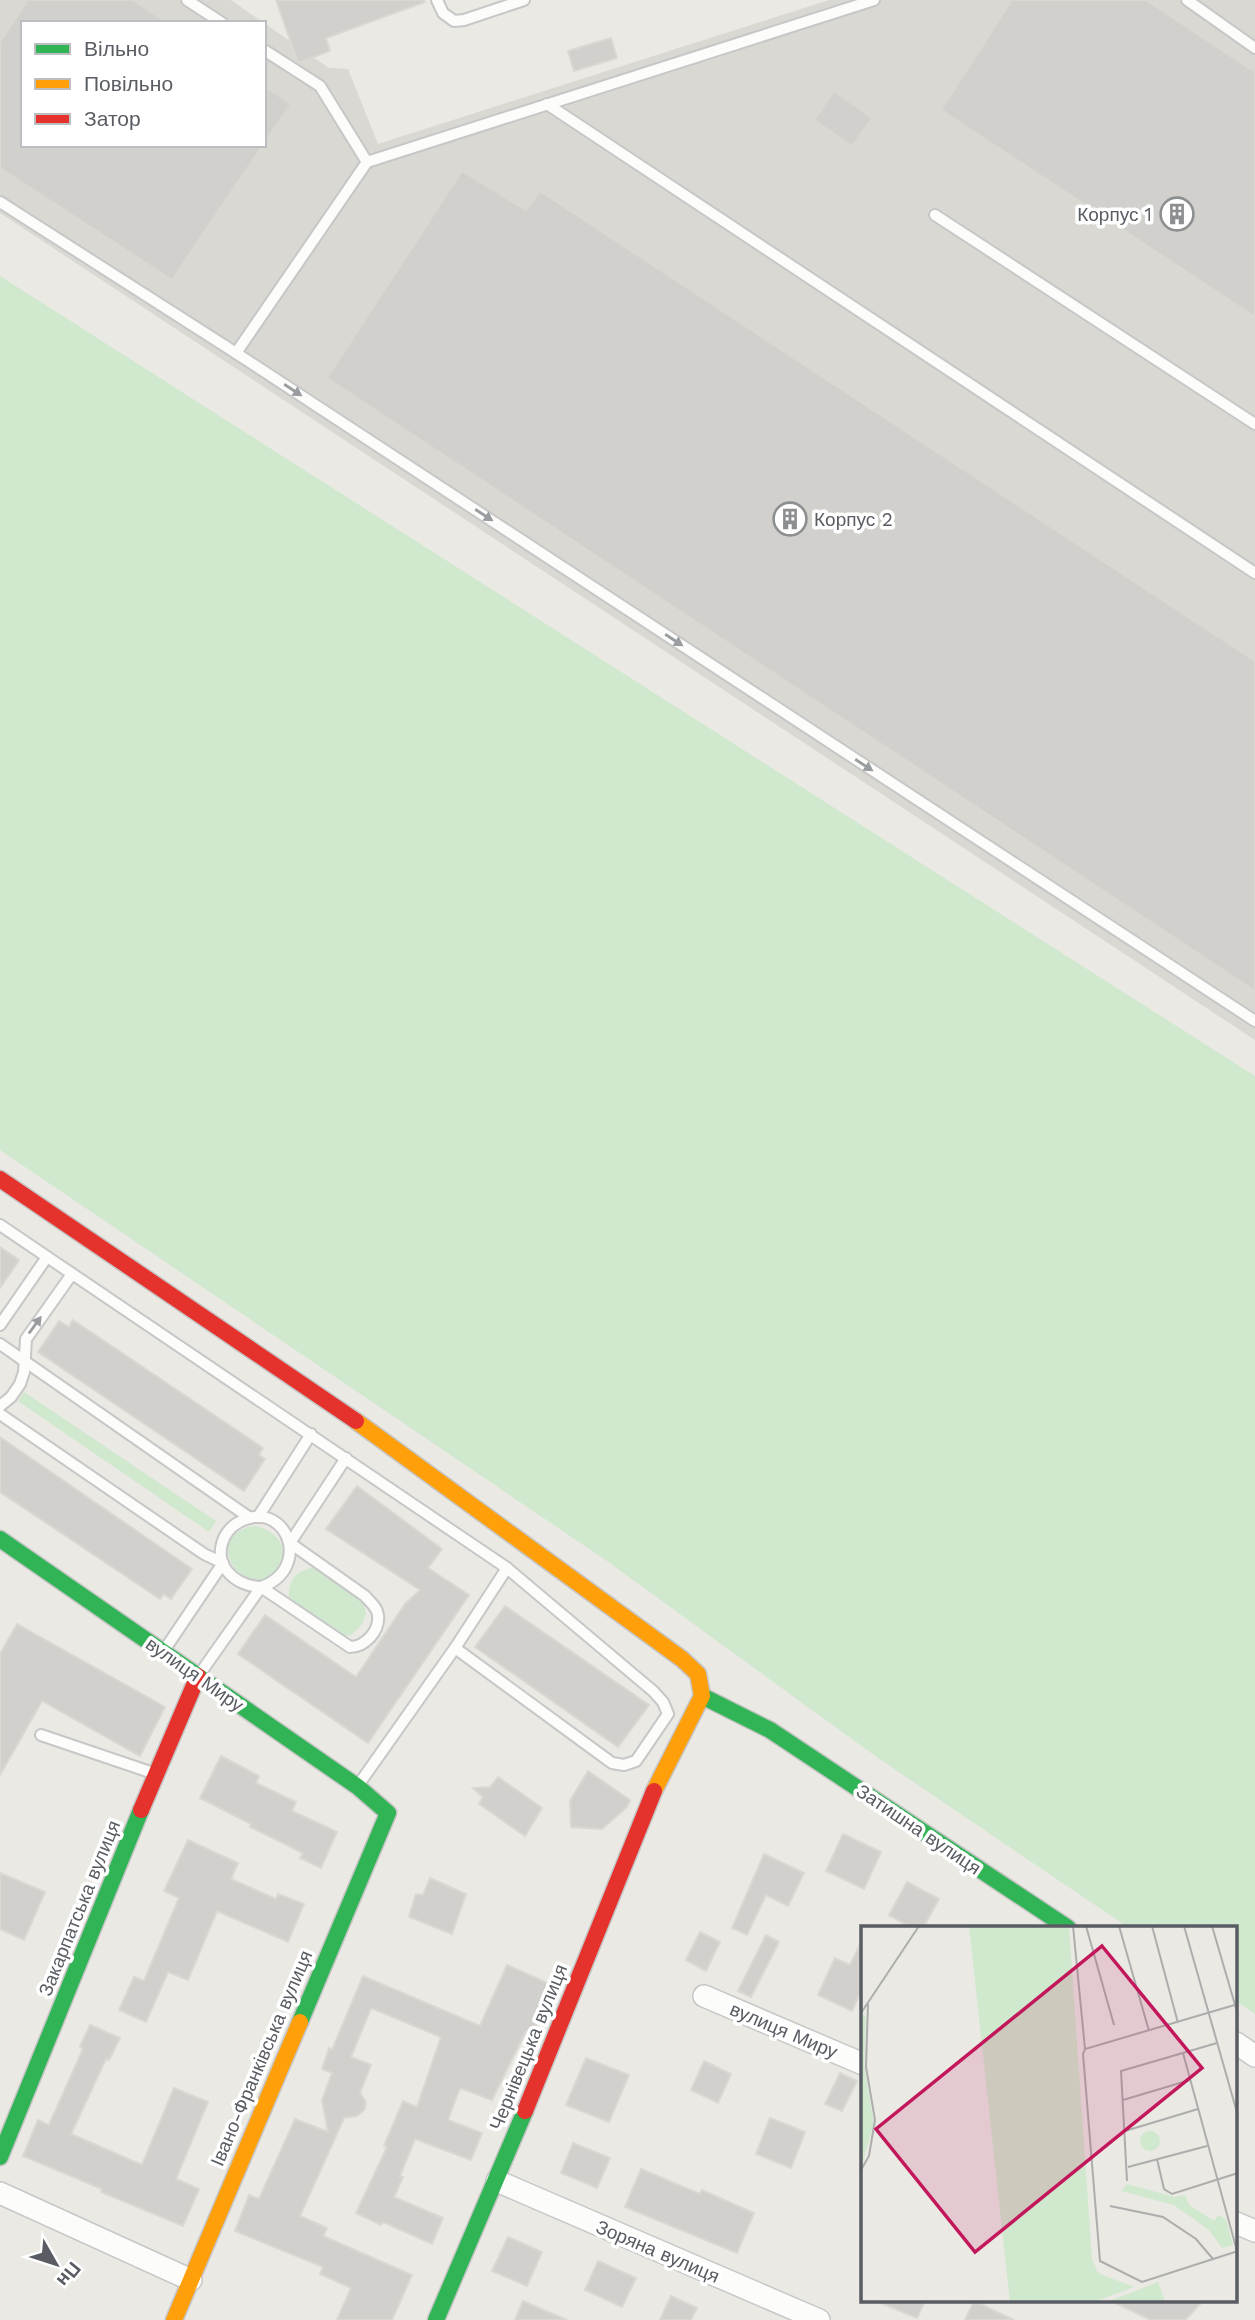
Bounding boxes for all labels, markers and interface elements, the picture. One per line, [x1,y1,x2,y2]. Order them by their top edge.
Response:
legend [21,21,266,147]
text: Вільно [84,36,149,61]
text: Повільно [84,71,173,96]
text: Затор [84,106,141,131]
building icon: Корпус 1 [1158,195,1196,233]
place label: Корпус 1 [1077,203,1152,226]
one-way arrow [284,384,303,397]
building icon: Корпус 2 [771,500,809,538]
one-way arrow [474,508,493,521]
place label: Корпус 2 [814,508,893,531]
one-way arrow [665,633,683,647]
one-way arrow [854,758,874,771]
one-way arrow [28,1316,42,1334]
street label: вулиця Миру [141,1632,249,1717]
street label: Затишна вулиця [852,1779,985,1880]
street label: Закарпатська вулиця [34,1817,125,1999]
inset map [861,1926,1238,2302]
street label: Івано-Франківська вулиця [206,1947,317,2169]
street label: Чернівецька вулиця [485,1961,572,2134]
street label: вулиця Миру [727,1998,841,2064]
street label: Зоряна вулиця [593,2215,723,2288]
north arrow [21,2229,91,2299]
text: Пн [52,2257,86,2291]

